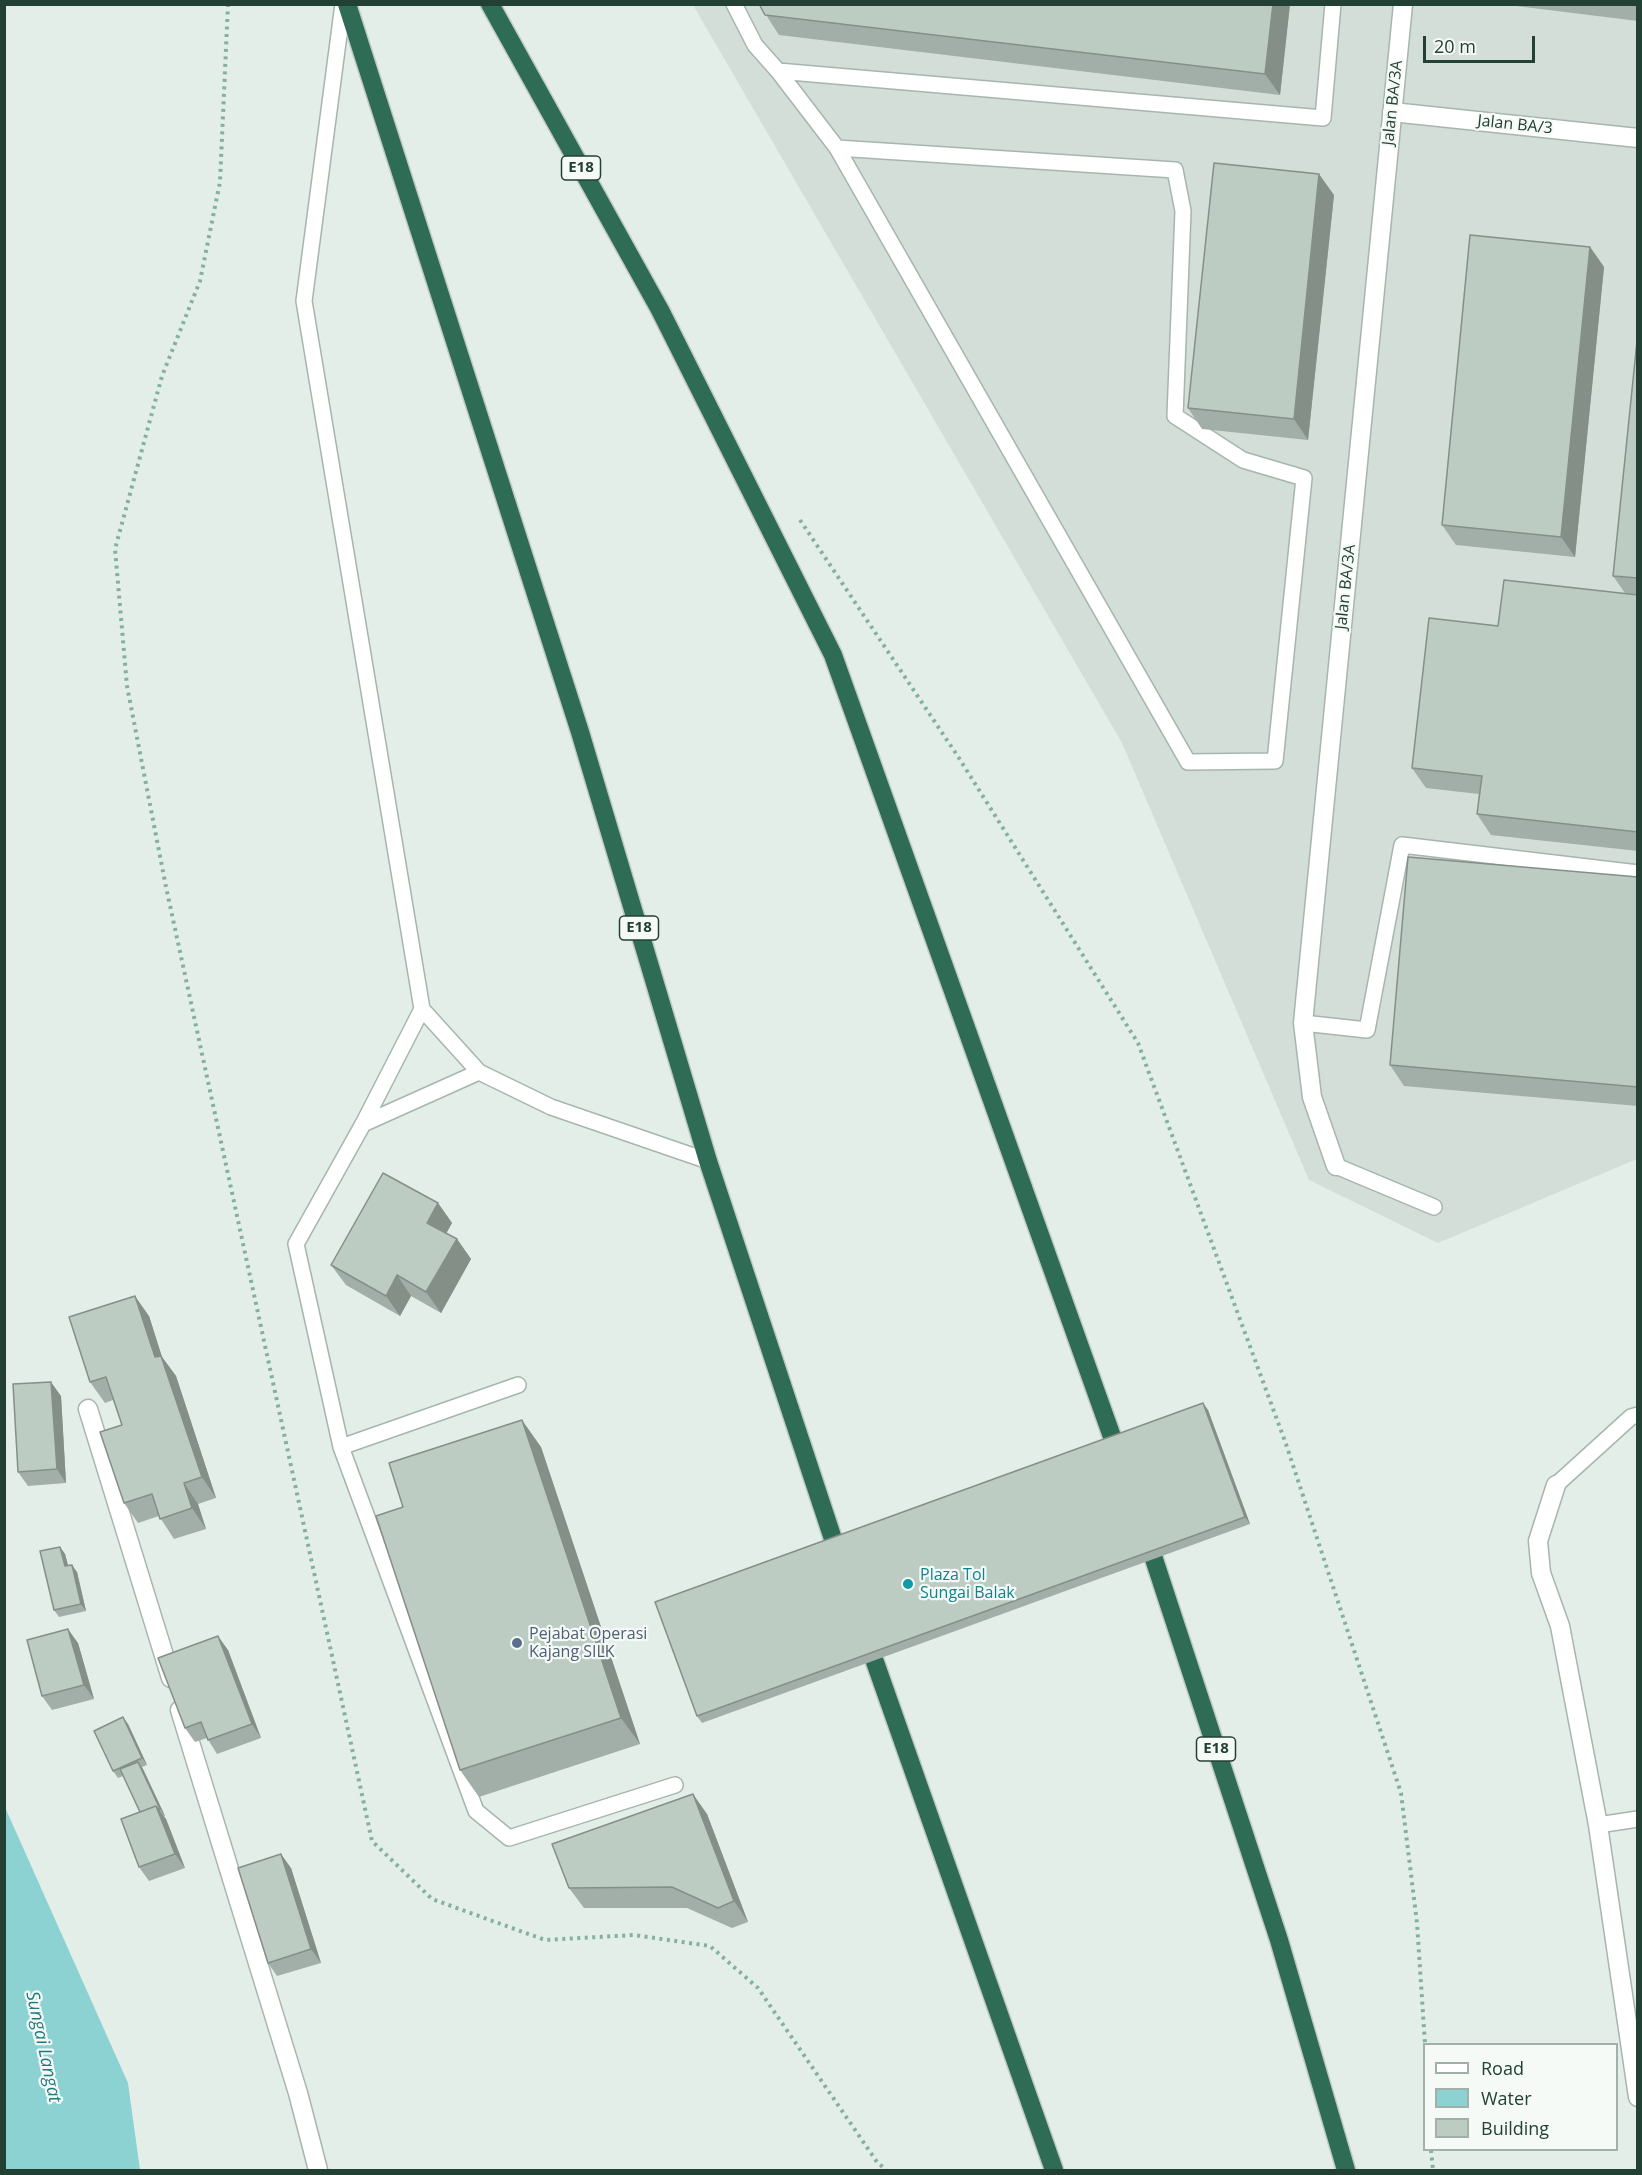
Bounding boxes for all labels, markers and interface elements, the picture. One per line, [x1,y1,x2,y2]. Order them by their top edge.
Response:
scale bar [1426,24,1538,62]
text: 20 m [1434,34,1476,58]
street label: Jalan BA/3A [1379,59,1407,147]
street label: Jalan BA/3 [1476,112,1554,138]
road number: E18 [562,156,600,180]
street label: Jalan BA/3A [1332,543,1360,631]
road number: E18 [620,916,658,940]
place label: Plaza Tol Sungai Balak [920,1565,1015,1603]
marker: Plaza Tol Sungai Balak [901,1577,915,1591]
place label: Pejabat Operasi Kajang SILK [529,1624,647,1662]
marker: Pejabat Operasi Kajang SILK [510,1636,524,1650]
road number: E18 [1196,1737,1236,1761]
water label: Sungai Langat [21,1989,65,2105]
legend [1423,2043,1618,2151]
text: Road [1481,2056,1524,2080]
text: Water [1481,2086,1532,2110]
text: Building [1481,2116,1549,2140]

